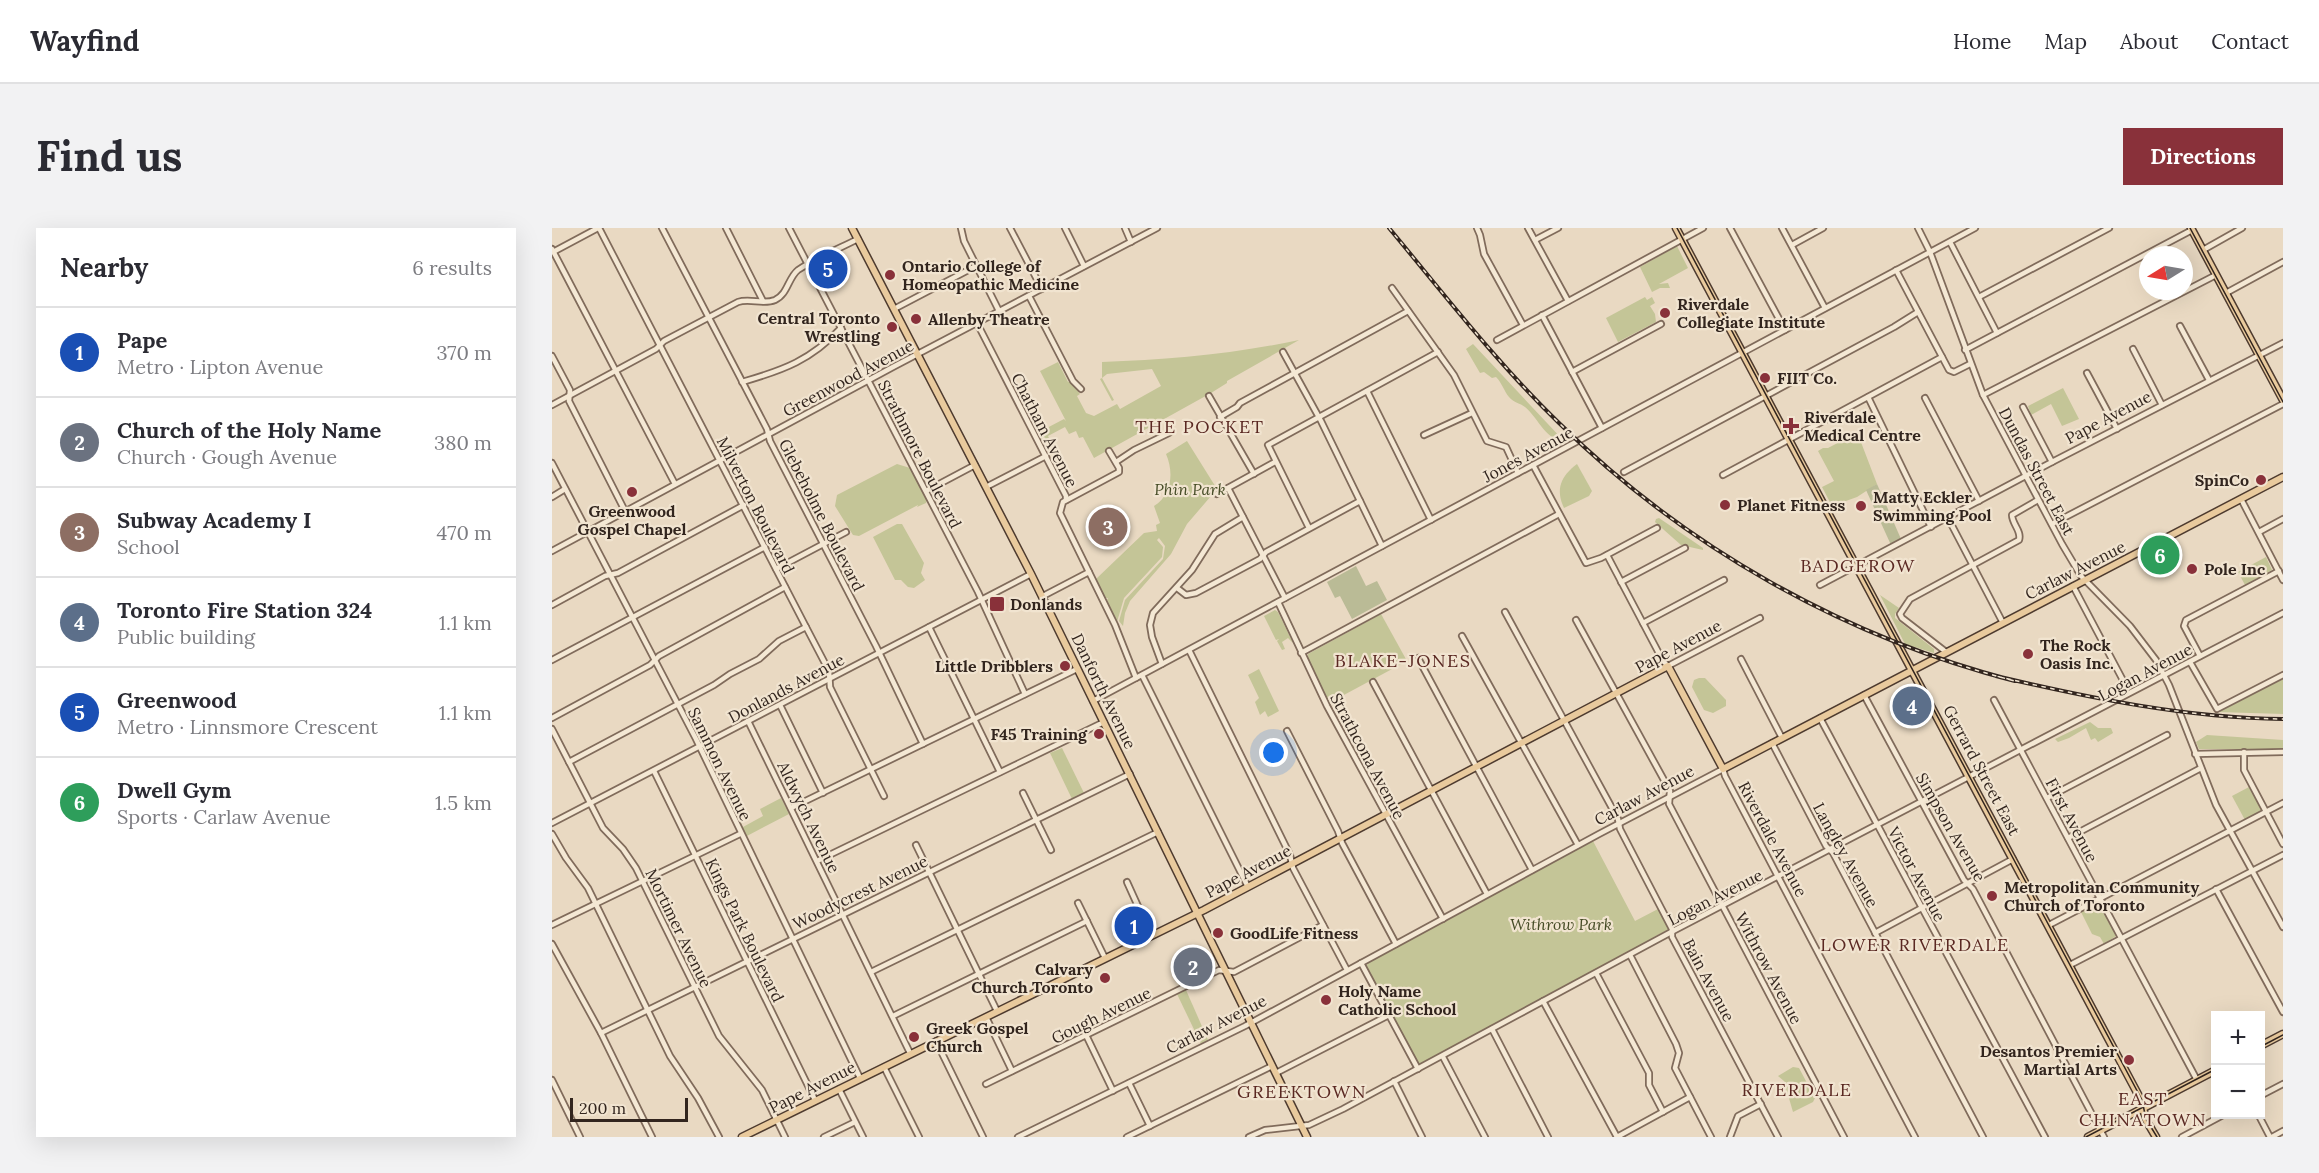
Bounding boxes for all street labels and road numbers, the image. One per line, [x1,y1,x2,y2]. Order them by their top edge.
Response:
street label: Greenwood Avenue [779,335,917,421]
street label: Chatham Avenue [1008,369,1083,491]
street label: Strathmore Boulevard [874,377,966,532]
street label: Pape Avenue [2062,386,2155,448]
street label: Dundas Street East [1995,404,2080,539]
street label: Jones Avenue [1478,422,1577,487]
street label: Milverton Boulevard [713,433,799,577]
street label: Glebeholme Boulevard [775,436,869,595]
street label: Carlaw Avenue [2021,536,2129,604]
street label: Pape Avenue [1632,615,1725,677]
street label: Danforth Avenue [1067,630,1141,752]
street label: Logan Avenue [2094,639,2196,705]
street label: Donlands Avenue [724,649,848,727]
street label: Strathcona Avenue [1326,689,1410,823]
street label: Gerrard Street East [1939,701,2025,839]
street label: Sammon Avenue [684,704,756,824]
street label: Aldwych Avenue [773,757,845,876]
street label: Carlaw Avenue [1591,760,1698,830]
street label: Simpson Avenue [1912,769,1990,885]
street label: First Avenue [2042,775,2103,866]
street label: Riverdale Avenue [1734,778,1812,900]
street label: Langley Avenue [1809,799,1883,911]
street label: Victor Avenue [1883,822,1950,925]
street label: Pape Avenue [1202,840,1295,902]
street label: Woodycrest Avenue [789,850,931,933]
street label: Kings Park Boulevard [701,855,789,1006]
street label: Logan Avenue [1664,864,1766,930]
street label: Mortimer Avenue [641,865,717,991]
street label: Withrow Avenue [1731,909,1807,1028]
street label: Bain Avenue [1679,935,1739,1025]
street label: Gough Avenue [1048,982,1154,1048]
street label: Carlaw Avenue [1162,990,1270,1058]
street label: Pape Avenue [765,1056,859,1117]

